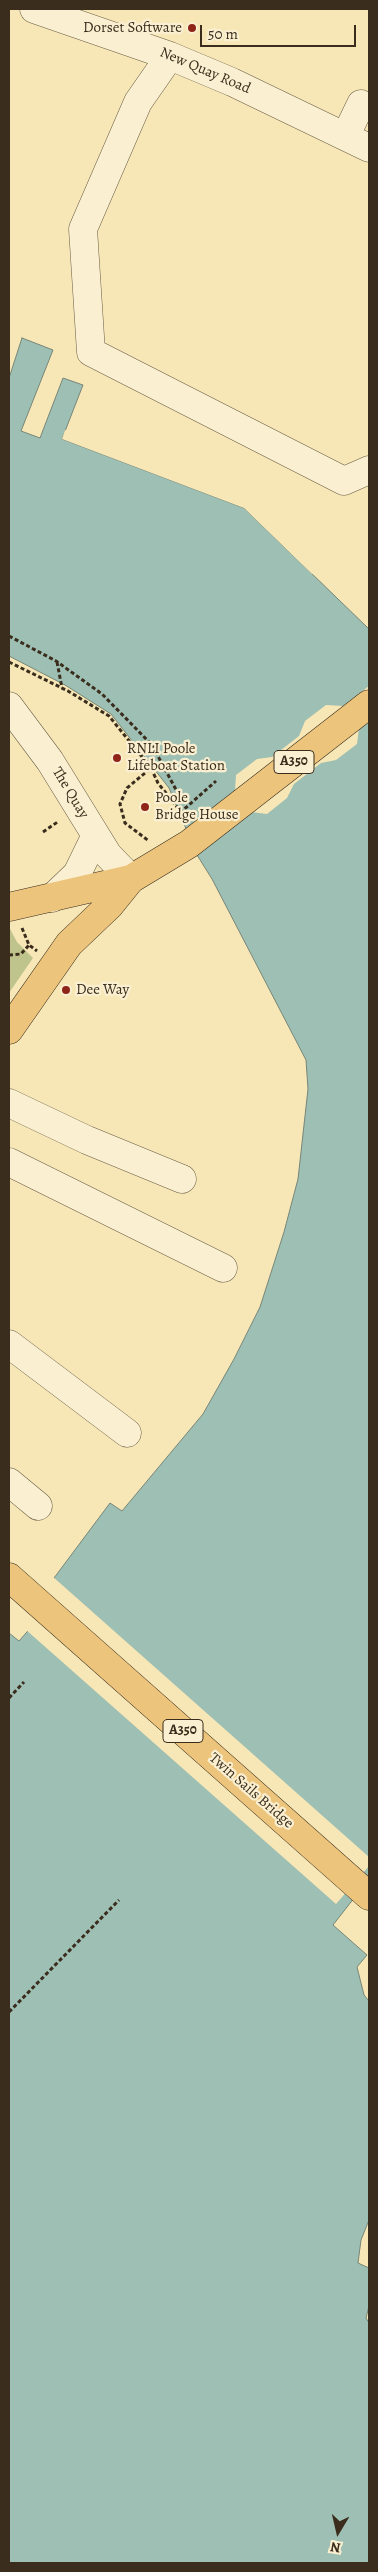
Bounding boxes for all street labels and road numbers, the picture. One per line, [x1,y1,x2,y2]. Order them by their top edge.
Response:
street label: New Quay Road [157,44,253,98]
road number: A350 [274,750,314,774]
street label: The Quay [48,764,92,822]
road number: A350 [163,1720,203,1742]
street label: Twin Sails Bridge [205,1749,297,1833]

